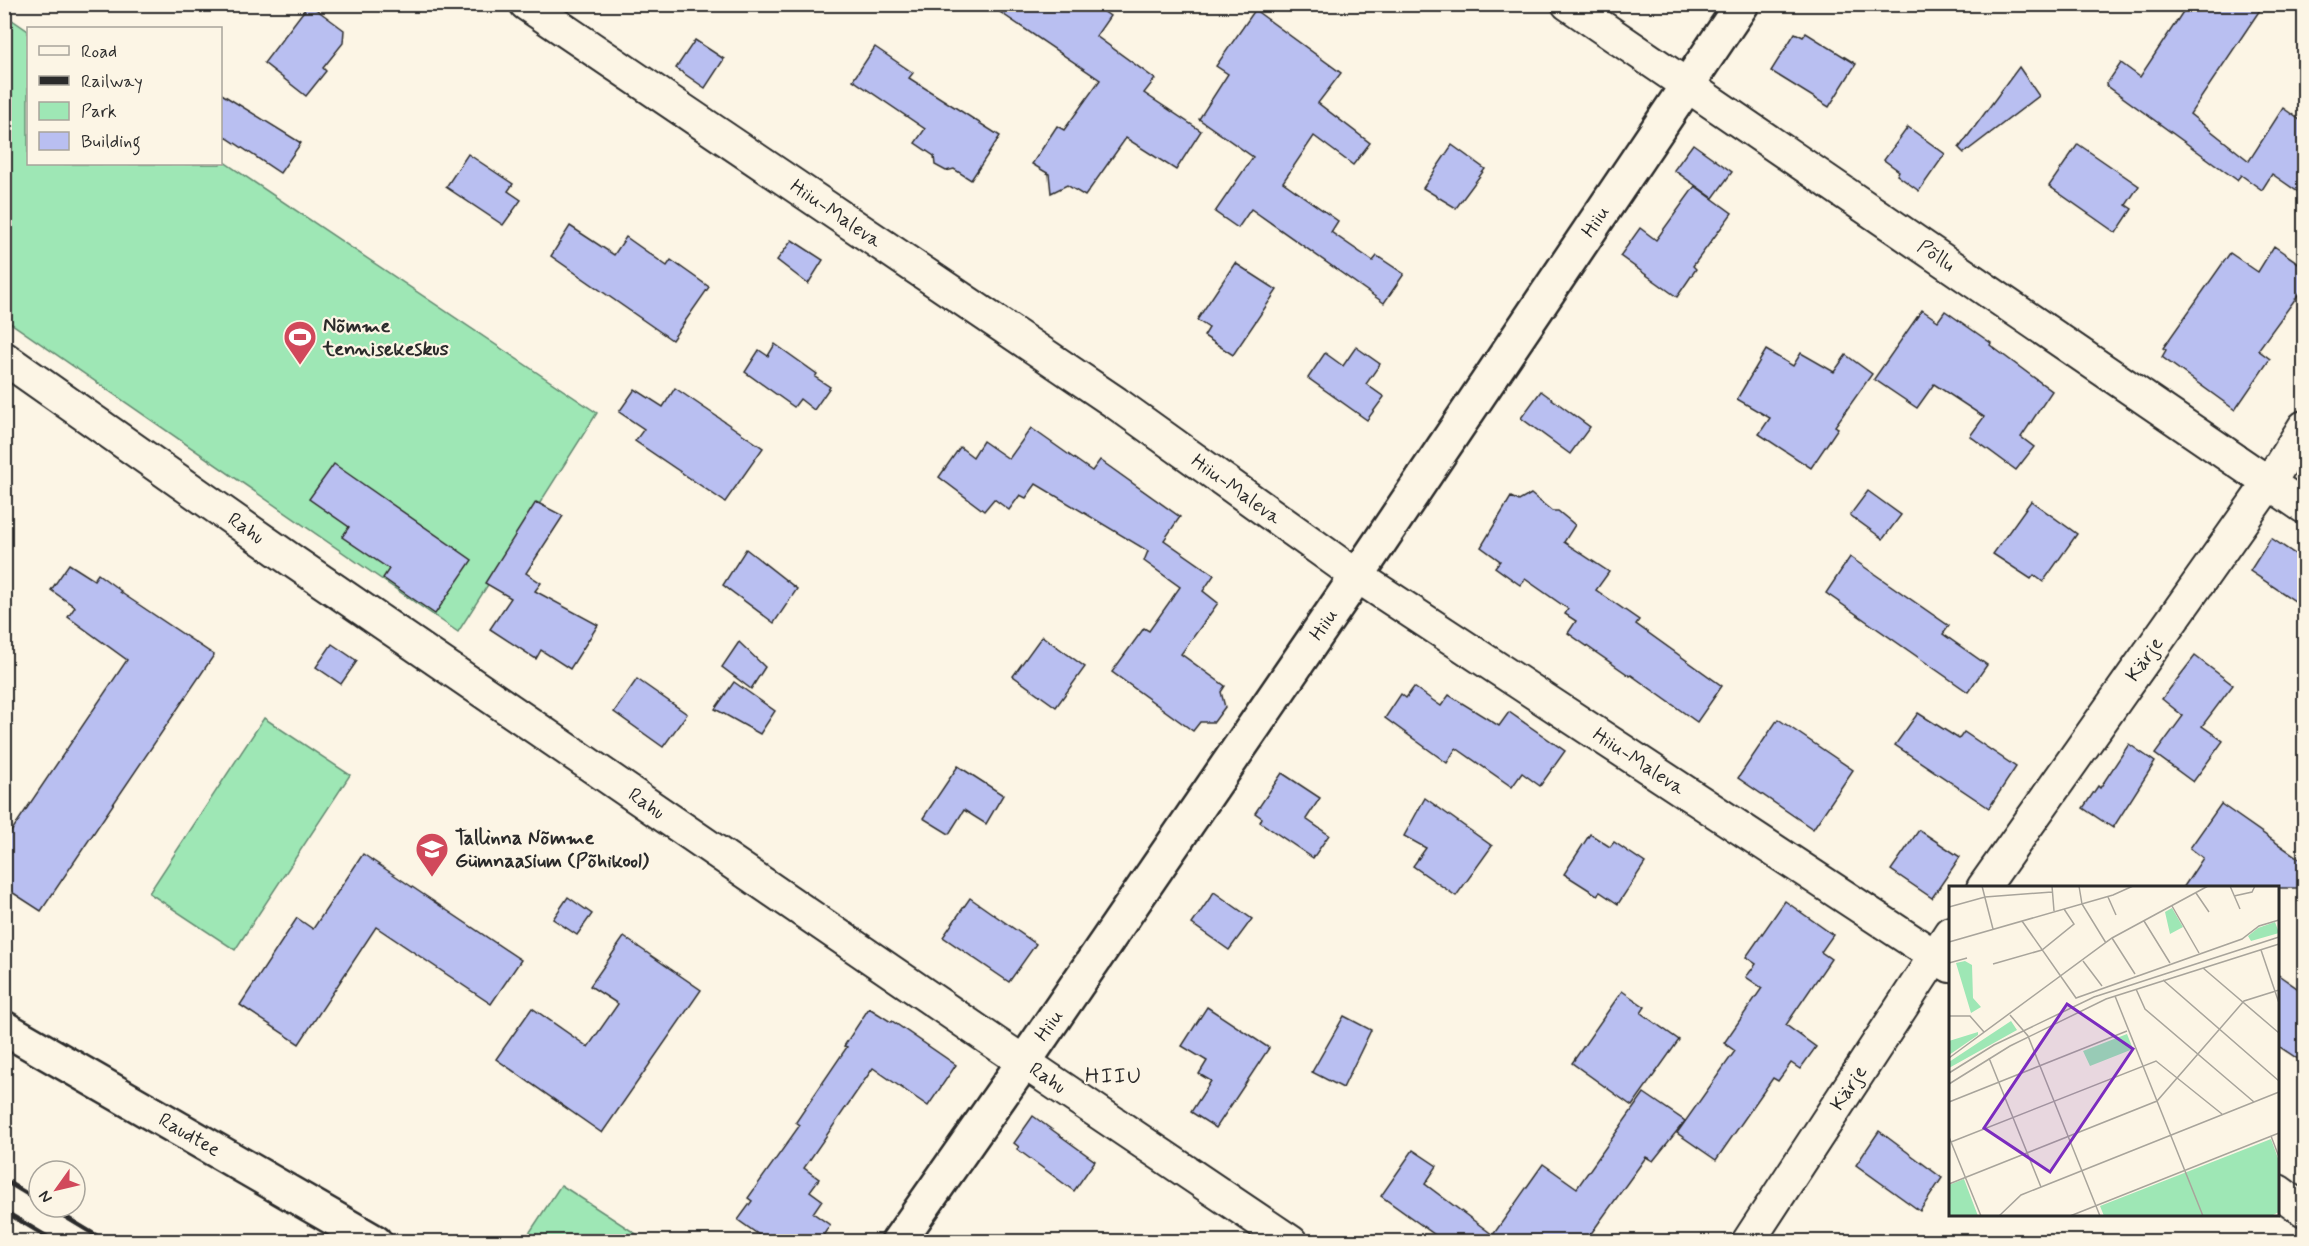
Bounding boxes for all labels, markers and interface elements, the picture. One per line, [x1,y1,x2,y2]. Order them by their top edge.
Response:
legend [27,27,222,165]
text: Road [81,40,117,64]
text: Railway [81,70,143,94]
text: Park [81,100,117,124]
text: Building [81,130,141,156]
street label: Hiiu-Maleva [785,173,888,255]
street label: Hiiu [1575,200,1616,243]
street label: Põllu [1912,233,1960,278]
place label: Nõmme tennisekeskus [322,313,449,363]
sports icon: Nõmme tennisekeskus [282,319,318,366]
street label: Hiiu-Maleva [1186,448,1287,531]
street label: Rahu [222,506,270,551]
street label: Hiiu [1303,603,1344,646]
street label: Kärje [2119,631,2170,687]
street label: Hiiu-Maleva [1587,721,1691,802]
street label: Rahu [623,781,670,826]
place label: Tallinna Nõmme Gümnaasium (Põhikool) [455,825,650,875]
school or university icon: Tallinna Nõmme Gümnaasium (Põhikool) [414,831,450,878]
inset map [1949,886,2279,1216]
street label: Hiiu [1028,1004,1070,1047]
street label: Rahu [1024,1056,1072,1100]
street label: Kärje [1824,1060,1873,1116]
district label: HIIU [1085,1063,1143,1091]
street label: Raudtee [154,1106,225,1163]
north arrow [27,1159,87,1219]
text: N [34,1186,57,1207]

